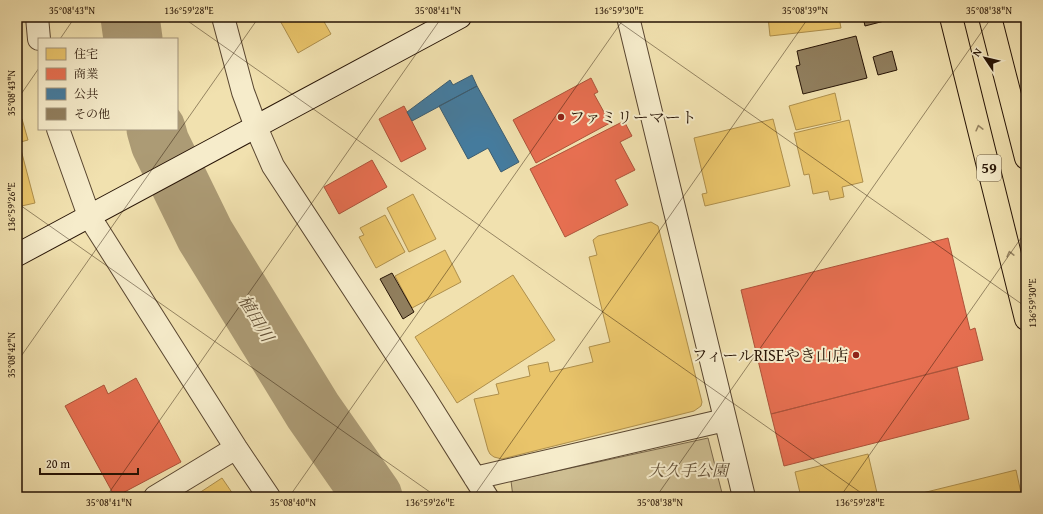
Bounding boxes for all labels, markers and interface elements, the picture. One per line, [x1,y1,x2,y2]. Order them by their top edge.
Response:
text: 35°08'43"N [49,3,95,18]
text: 136°59'28"E [164,3,214,18]
text: 35°08'41"N [415,3,461,18]
text: 136°59'30"E [594,3,644,18]
text: 35°08'39"N [782,3,828,18]
text: 35°08'38"N [966,3,1012,18]
legend [38,38,178,130]
north arrow [965,38,1005,78]
text: N [968,44,986,60]
text: 住宅 [74,45,98,62]
text: 商業 [74,65,98,82]
text: 35°08'43"N [4,70,19,116]
text: 公共 [74,85,98,102]
text: その他 [74,105,110,122]
place label: ファミリーマート [569,105,697,129]
marker: ファミリーマート [556,112,566,122]
one-way arrow [975,125,983,131]
road number: 59 [977,155,1001,181]
text: 136°59'26"E [4,182,19,232]
one-way arrow [1007,251,1015,257]
text: 136°59'30"E [1025,278,1040,328]
water label: 植田川 [233,289,281,348]
text: 35°08'42"N [4,332,19,378]
place label: フィールRISEやき山店 [692,343,848,367]
marker: フィールRISEやき山店 [851,350,861,360]
scale bar [40,450,138,476]
text: 20 m [46,455,70,472]
park label: 大久手公園 [648,458,731,482]
text: 35°08'41"N [86,495,132,510]
text: 35°08'40"N [270,495,316,510]
text: 136°59'26"E [405,495,455,510]
text: 35°08'38"N [637,495,683,510]
text: 136°59'28"E [835,495,885,510]

